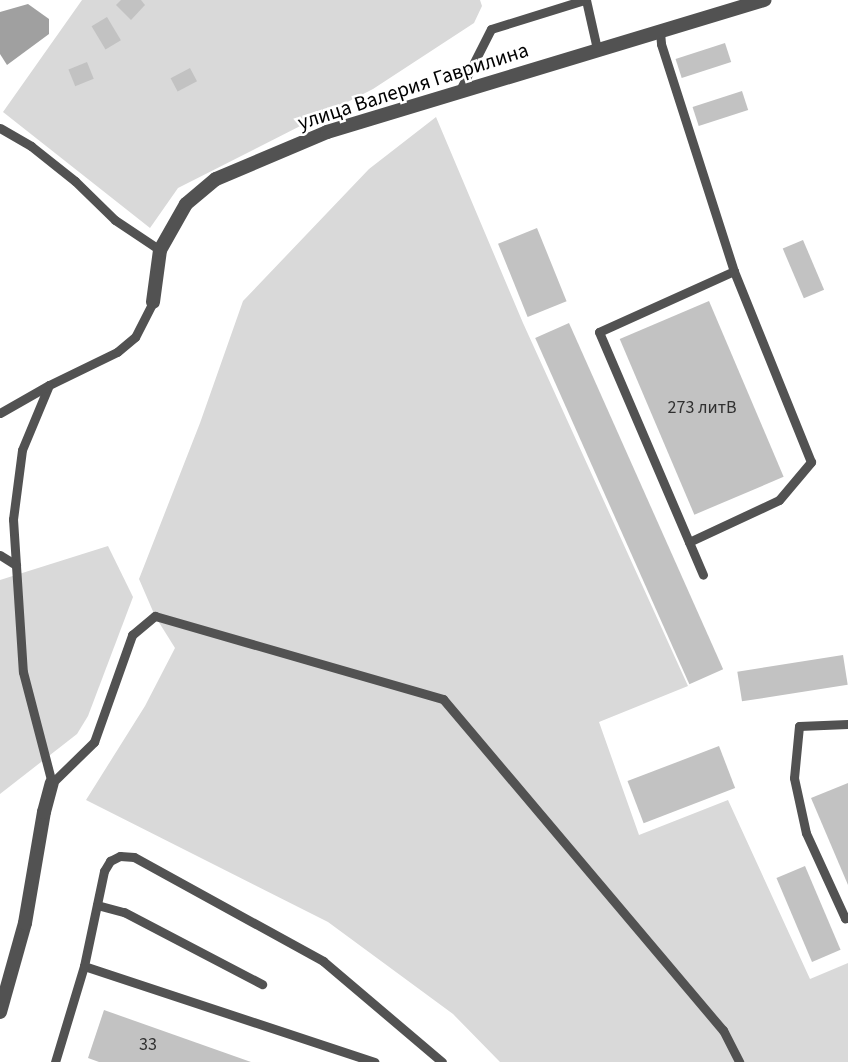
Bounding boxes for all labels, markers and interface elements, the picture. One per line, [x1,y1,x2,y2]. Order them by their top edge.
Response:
street label: улица Валерия Гаврилина [295,37,531,135]
house number: 273 литВ [667,397,737,419]
house number: 33 [139,1034,157,1056]

